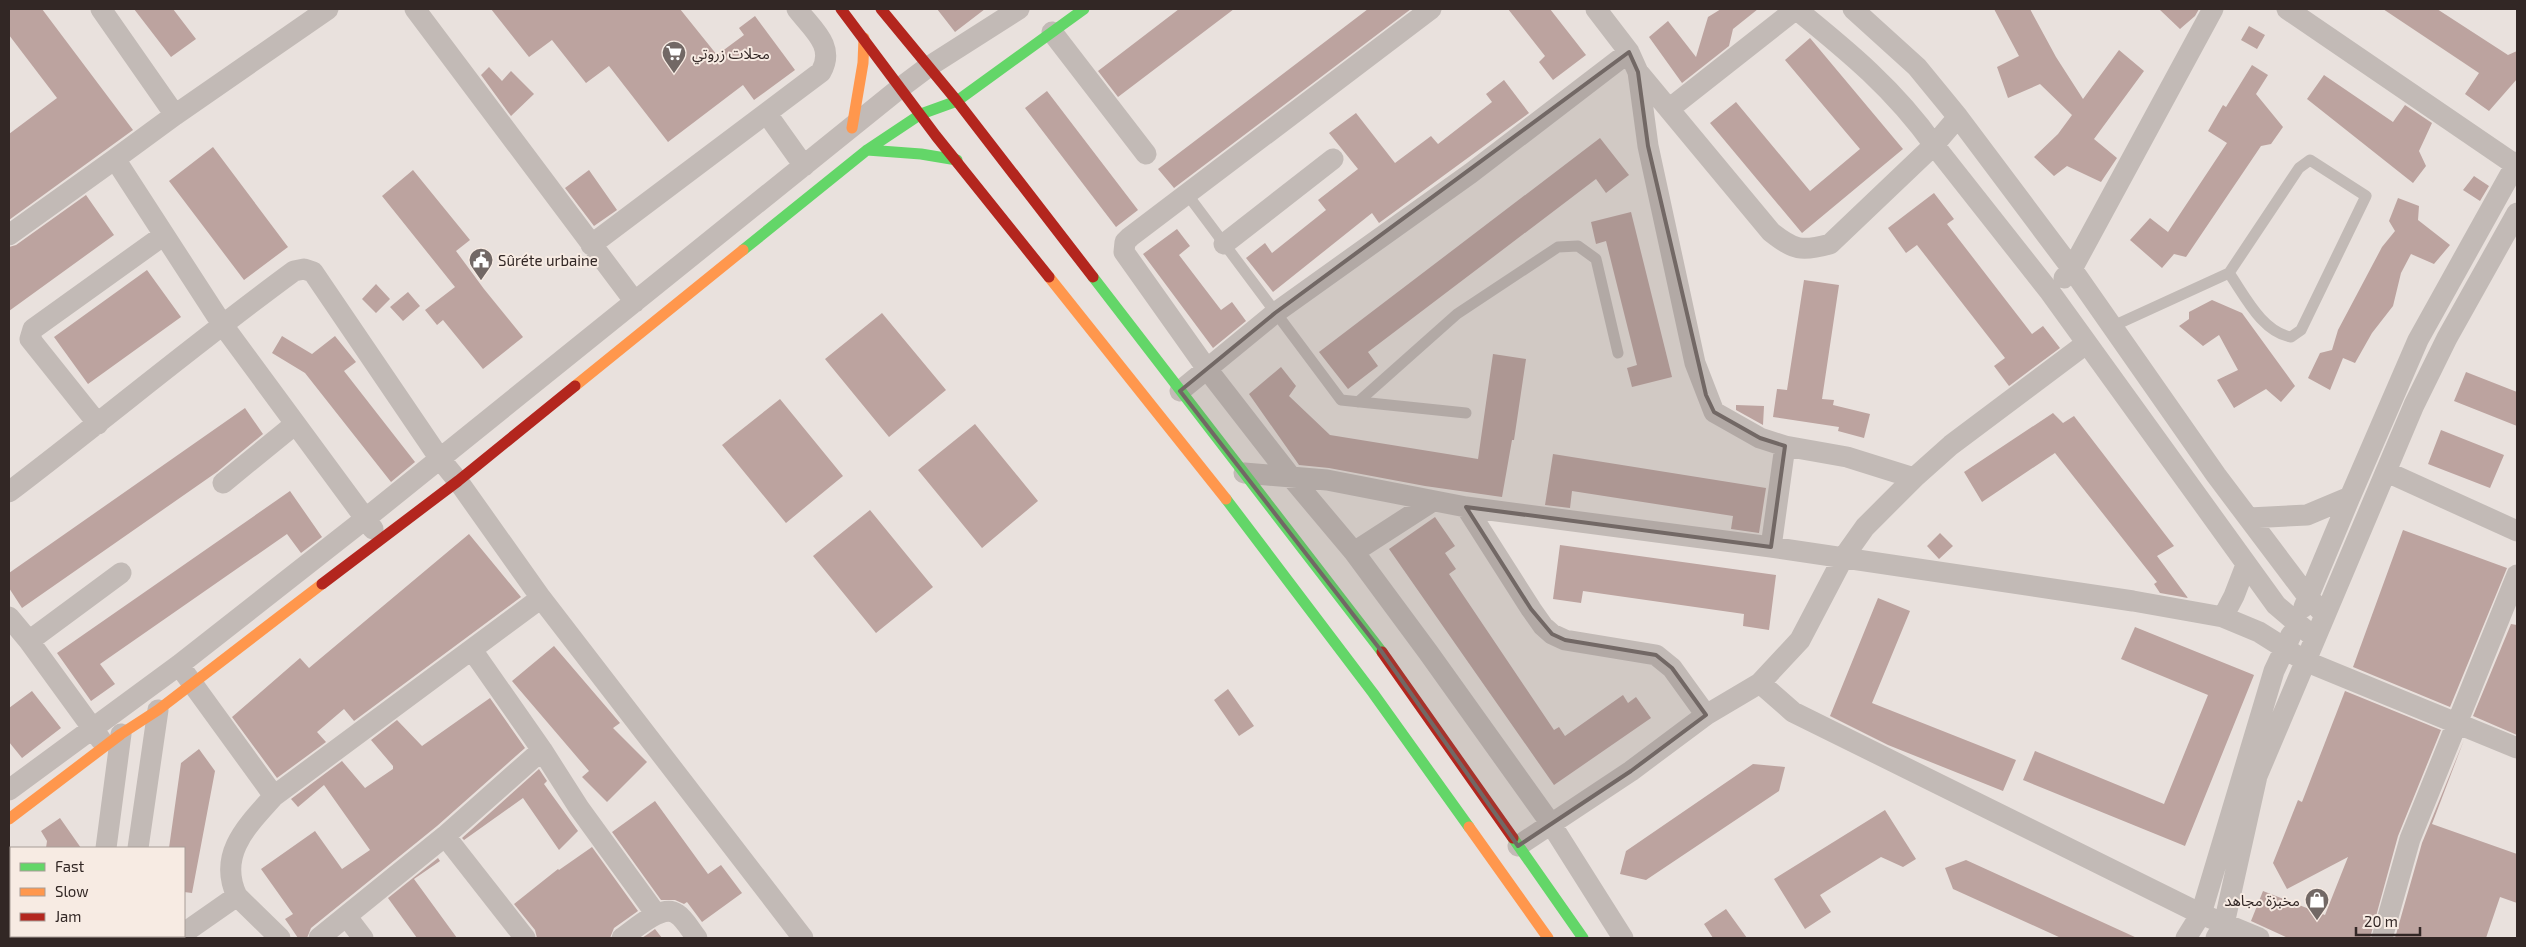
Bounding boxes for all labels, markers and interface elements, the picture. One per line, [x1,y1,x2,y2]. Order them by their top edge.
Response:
supermarket icon: محلات زروتي [661,40,687,74]
place label: محلات زروتي [692,44,770,65]
public building icon: Sûréte urbaine [468,247,494,281]
place label: Sûréte urbaine [498,251,598,269]
legend [10,847,185,937]
text: Fast [55,857,85,875]
text: Slow [55,882,89,900]
shop icon: مخبزة مجاهد [2304,887,2330,921]
place label: مخبزة مجاهد [2224,891,2300,910]
scale bar [2356,904,2420,936]
text: Jam [55,907,81,925]
text: 20 m [2364,912,2398,930]

